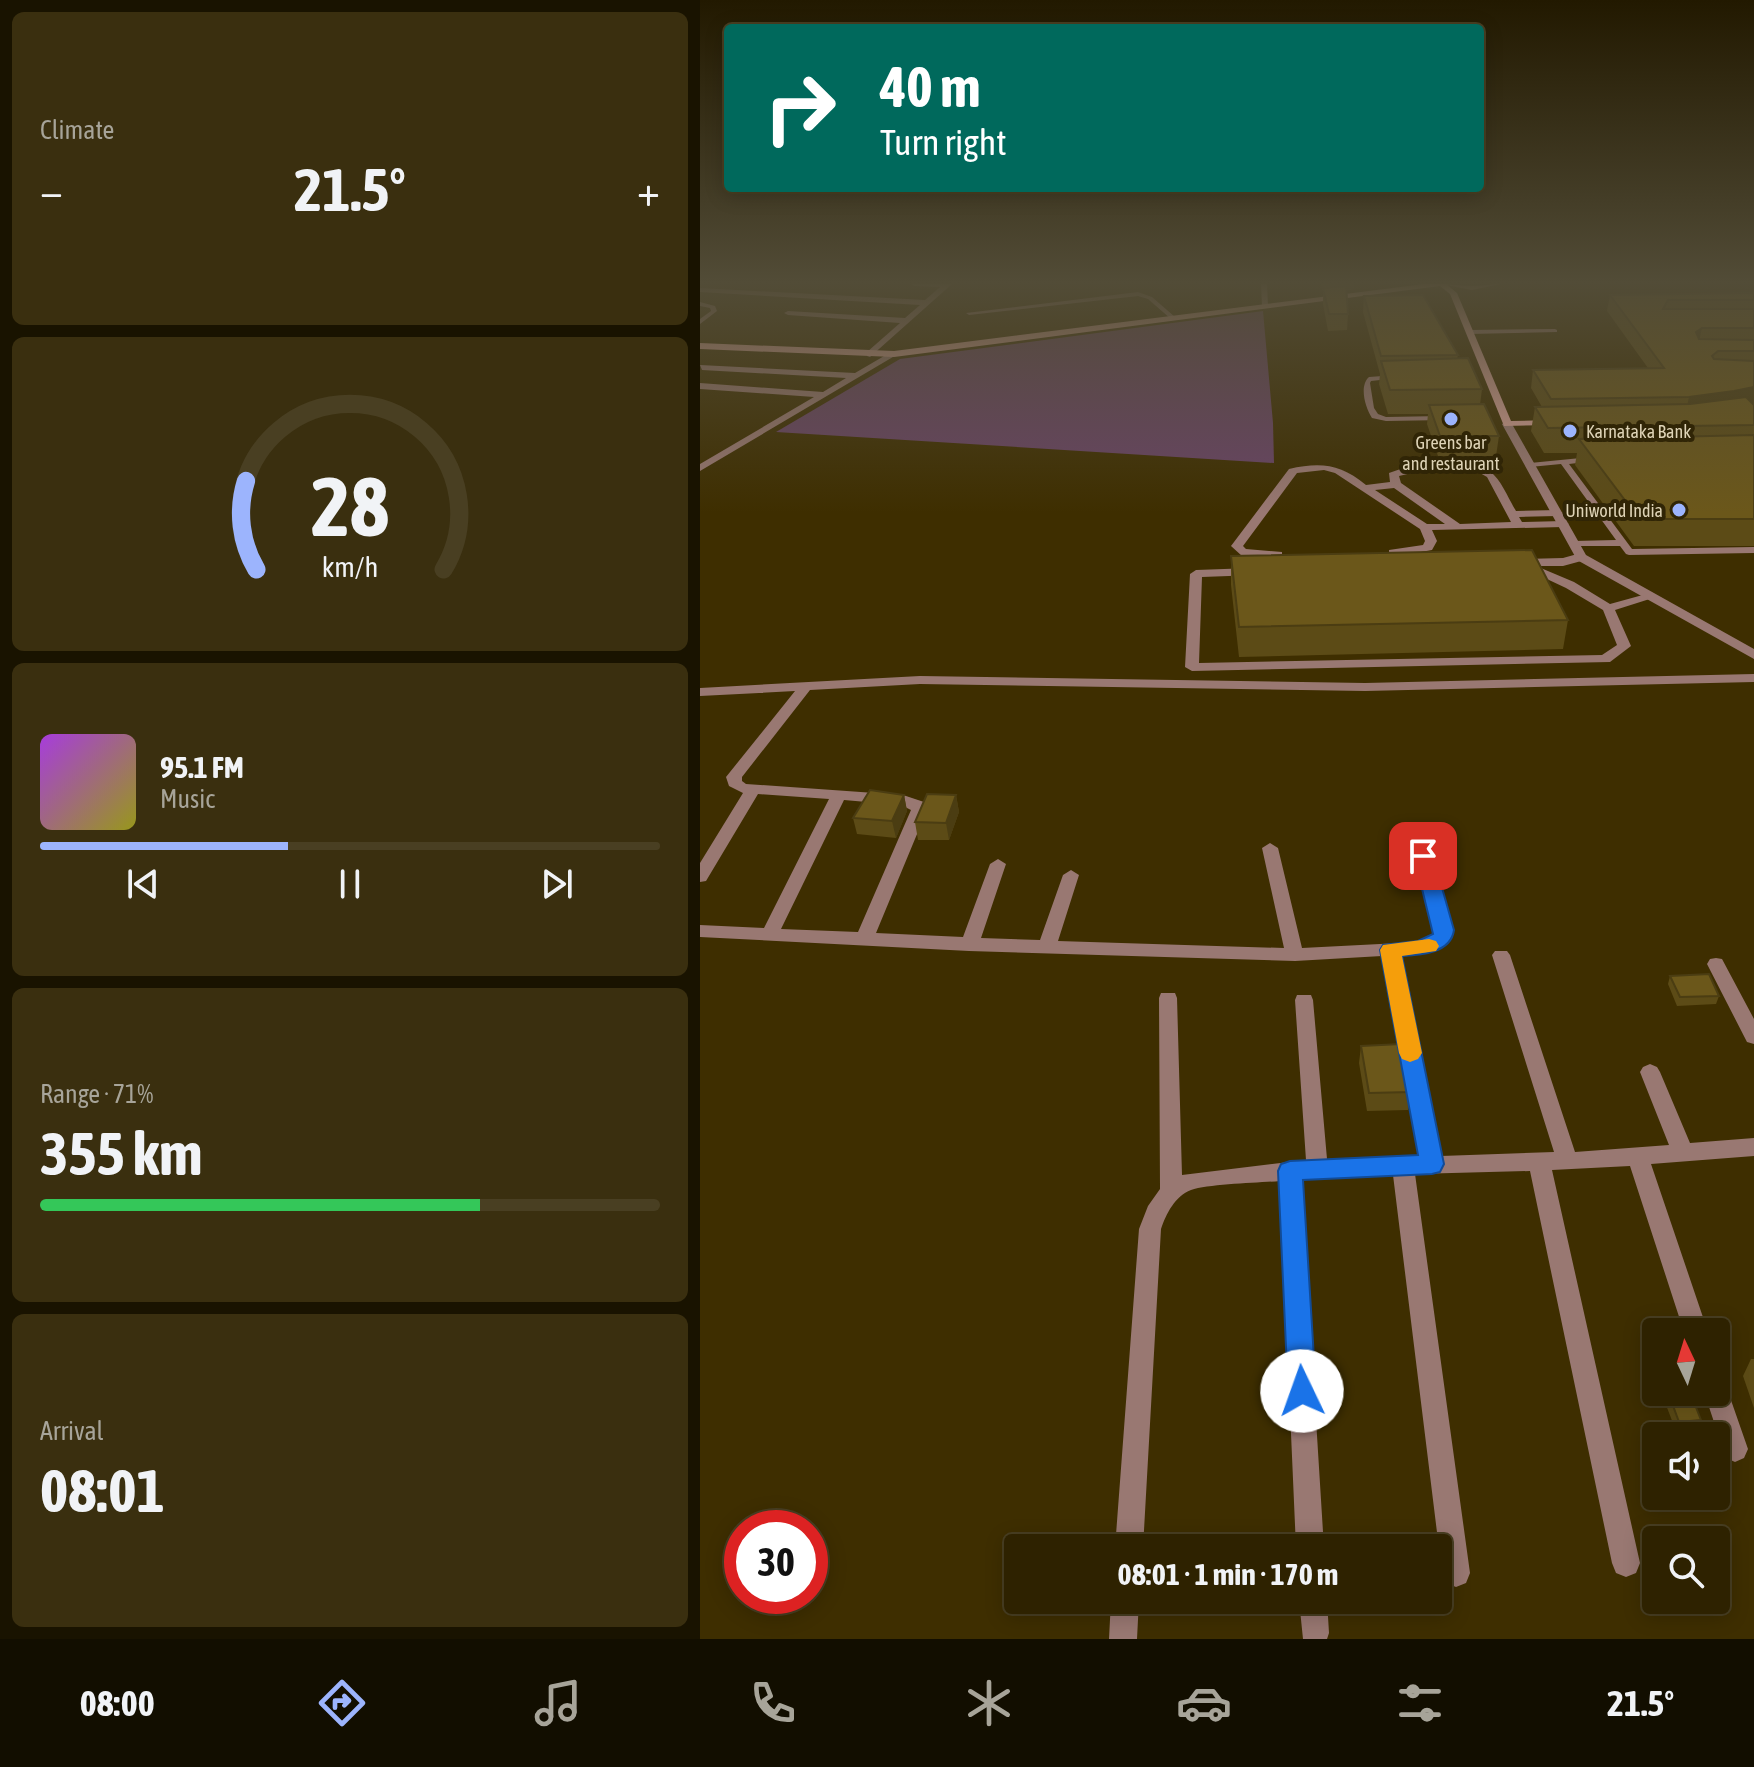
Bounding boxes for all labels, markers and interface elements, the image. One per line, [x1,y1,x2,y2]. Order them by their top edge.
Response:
text: 40 m [880,55,981,119]
icon: right [748,56,852,160]
text: Climate [40,115,114,145]
text: Turn right [880,121,1007,163]
text: 21.5° [294,155,406,224]
text: − [40,165,63,215]
text: + [637,165,660,215]
marker: Greens bar and restaurant [1442,410,1460,428]
place label: Karnataka Bank [1586,421,1691,442]
marker: Karnataka Bank [1561,422,1579,440]
place label: Greens bar and restaurant [1402,432,1500,474]
text: 28 [311,458,389,554]
place label: Uniworld India [1565,500,1663,521]
marker: Uniworld India [1670,501,1688,519]
text: km/h [322,550,378,583]
text: 95.1 FM [160,750,244,784]
text: Music [160,784,215,814]
pin [1389,822,1457,890]
icon: arrive [1401,834,1445,878]
icon: previous [121,862,165,906]
icon: pause [328,862,372,906]
icon: next [535,862,579,906]
text: Range · 71% [40,1079,153,1109]
text: 355 km [40,1119,202,1188]
north arrow [1642,1318,1730,1406]
map controls [1642,1318,1730,1614]
position arrow [1260,1349,1344,1433]
text: Arrival [40,1416,104,1446]
button: sound [1642,1422,1730,1510]
text: 08:01 [40,1456,165,1525]
speed limit sign: 30 [724,1510,828,1614]
button: search [1642,1526,1730,1614]
text: 08:01 · 1 min · 170 m [1118,1557,1338,1591]
icon: directions [314,1675,370,1731]
icon: music [530,1675,586,1731]
icon: phone [745,1675,801,1731]
icon: climate [961,1675,1017,1731]
icon: car [1176,1675,1232,1731]
icon: filters [1392,1675,1448,1731]
text: 08:00 [80,1682,155,1724]
text: 21.5° [1607,1682,1674,1724]

